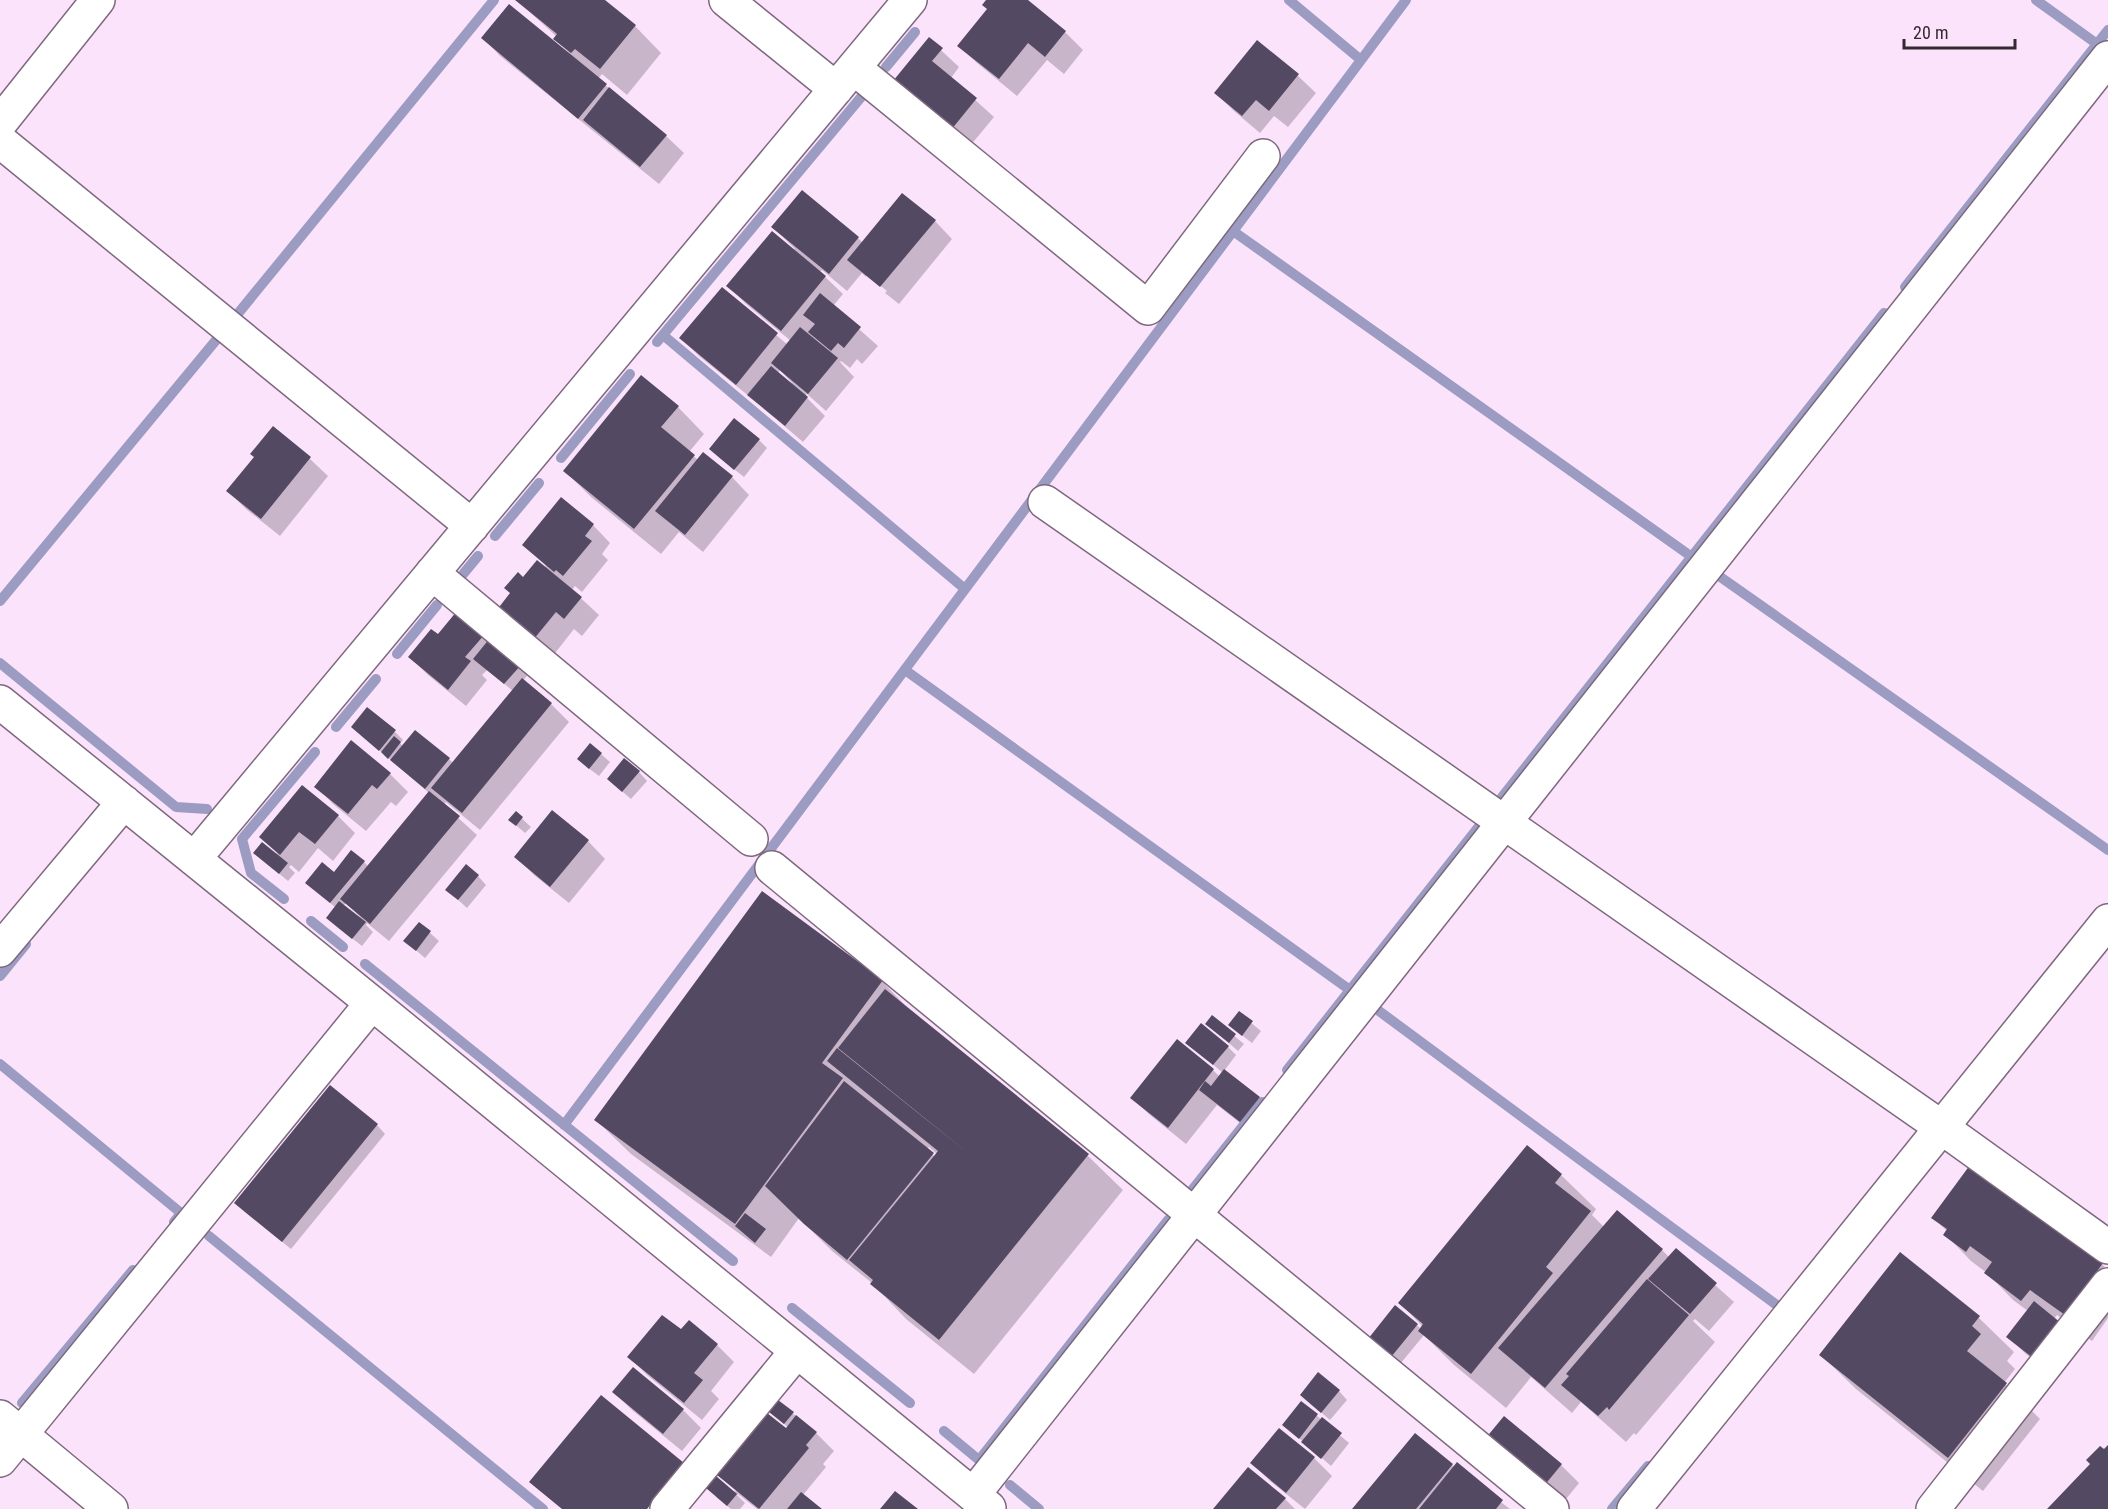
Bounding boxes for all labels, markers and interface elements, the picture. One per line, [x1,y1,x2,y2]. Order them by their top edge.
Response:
scale bar [1904,12,2015,50]
text: 20 m [1913,22,1948,43]

